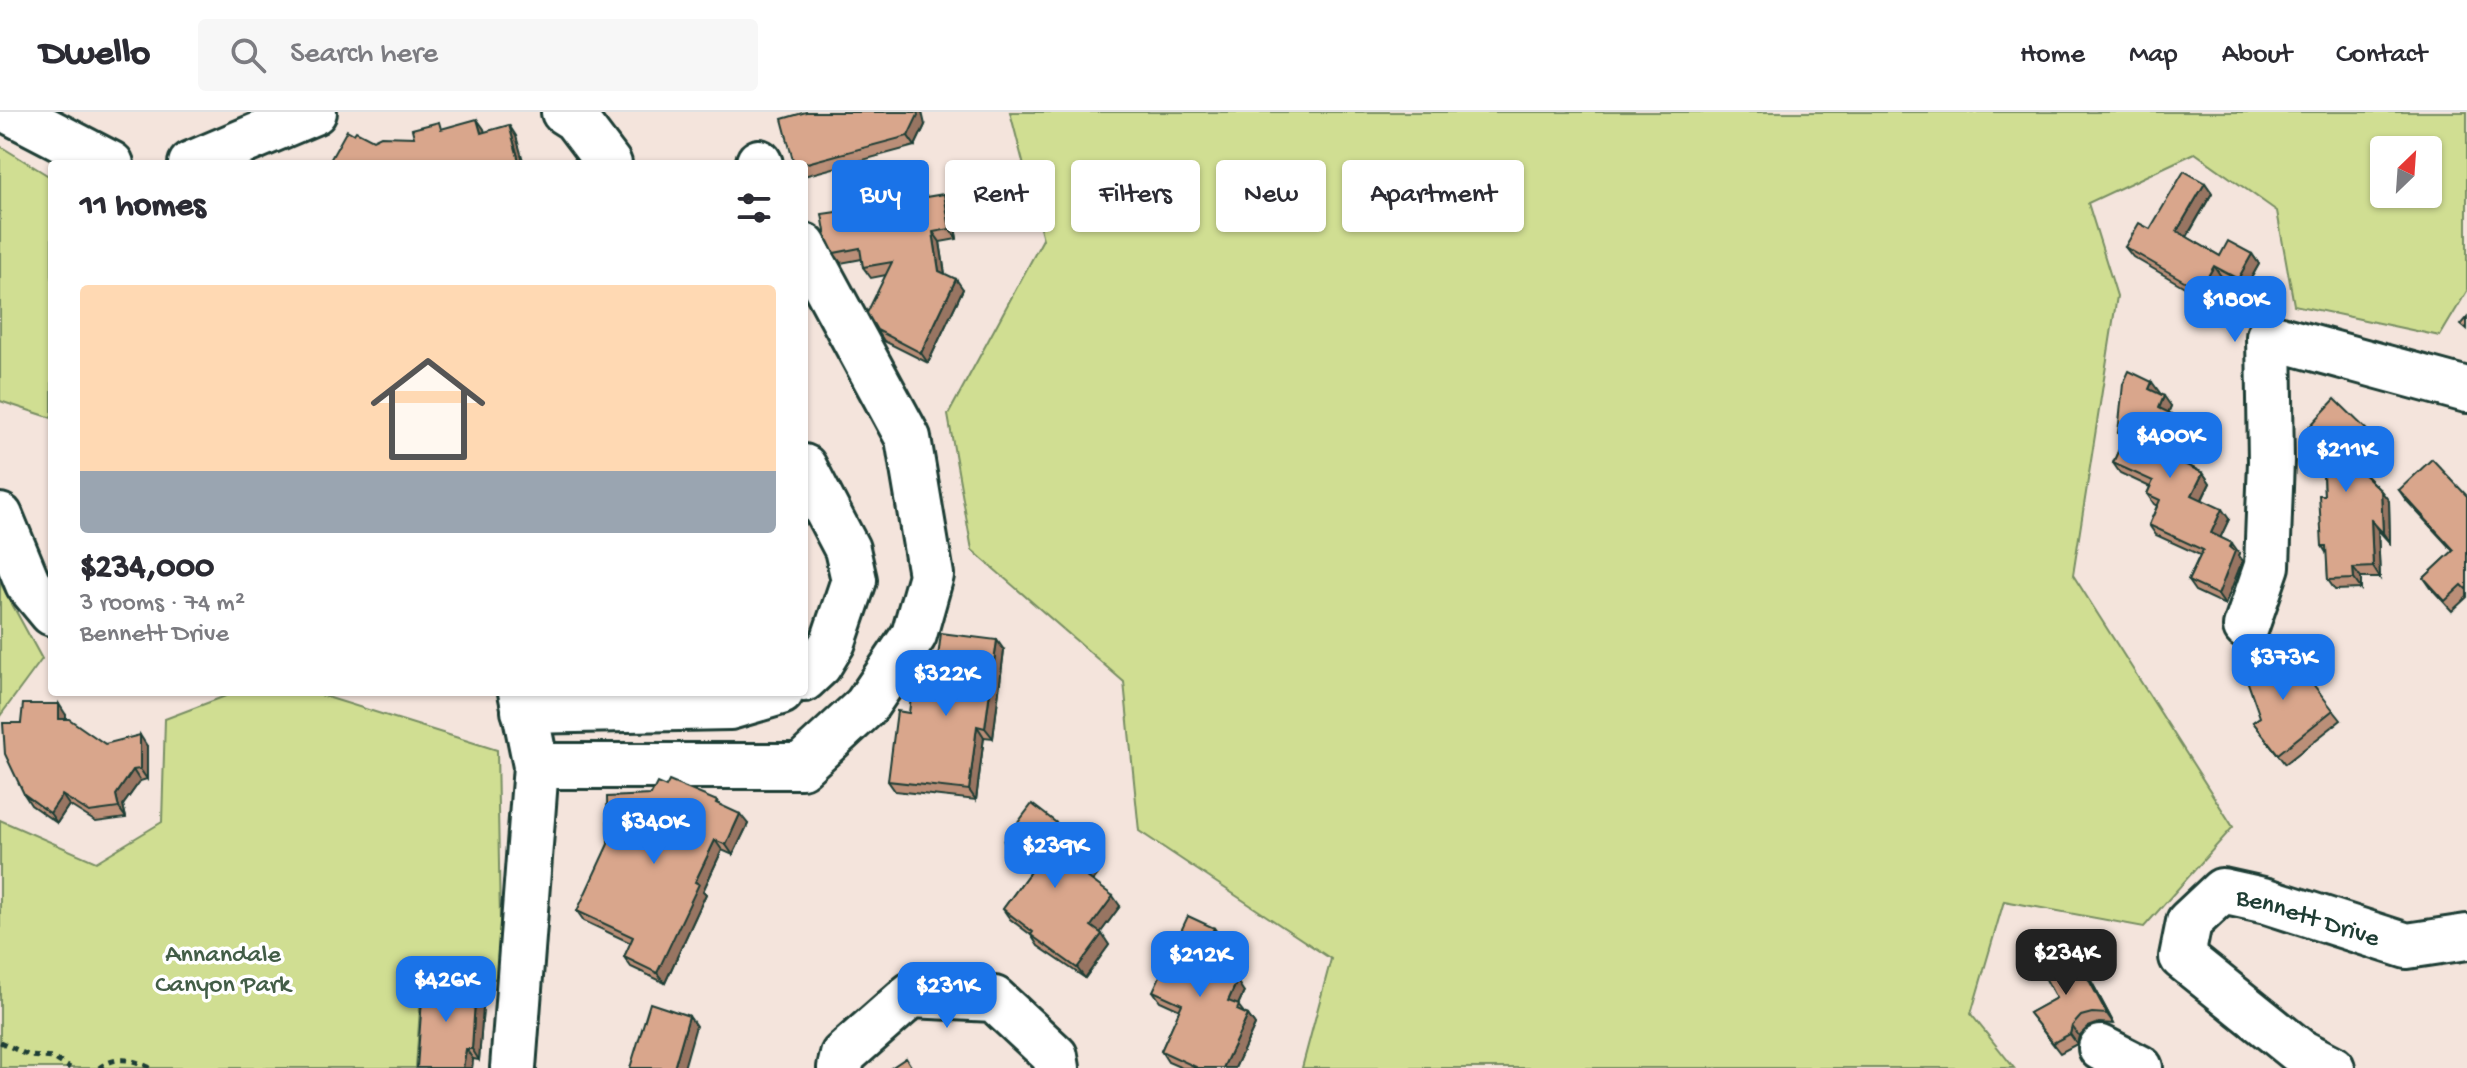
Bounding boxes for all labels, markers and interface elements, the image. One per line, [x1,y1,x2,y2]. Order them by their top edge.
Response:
search box [198,19,758,91]
text: Dwello [40,33,150,77]
icon: search [226,33,270,77]
text: Search here [290,38,438,73]
text: Home [2020,39,2085,72]
text: Map [2129,39,2178,72]
text: About [2222,39,2292,72]
text: Contact [2336,39,2427,72]
north arrow [2370,136,2442,208]
map controls [2370,136,2442,208]
chip: Buy [832,160,929,232]
chip: Rent [945,160,1055,232]
chip: Filters [1071,160,1200,232]
chip: New [1216,160,1326,232]
chip: Apartment [1342,160,1524,232]
icon: filters [732,186,776,230]
text: 11 homes [80,188,206,228]
pin: $180K [2179,276,2291,344]
text: $180K [2202,286,2268,317]
icon: home [356,337,500,481]
pin: $400K [2114,412,2226,480]
text: $400K [2136,422,2204,453]
pin: $211K [2290,426,2402,494]
text: $211K [2316,436,2376,467]
text: $234,000 [80,549,214,589]
text: 3 rooms · 74 m² [80,589,245,620]
text: Bennett Drive [80,620,229,651]
pin: $373K [2227,634,2339,702]
text: $373K [2250,644,2316,675]
pin: $322K [890,650,1002,718]
text: $322K [914,660,979,691]
pin: $340K [598,798,710,866]
text: $340K [621,808,687,839]
pin: $239K [999,822,1111,890]
text: $239K [1022,832,1088,863]
street label: Bennett Drive [2232,883,2383,956]
pin: $234K [2010,929,2122,997]
pin: $212K [1144,931,1256,999]
text: $234K [2034,939,2098,970]
park label: Annandale Canyon Park [155,941,293,1002]
text: $212K [1169,941,1231,972]
pin: $426K [390,956,502,1024]
pin: $231K [891,962,1003,1030]
text: $426K [414,966,478,997]
text: $231K [916,972,978,1003]

